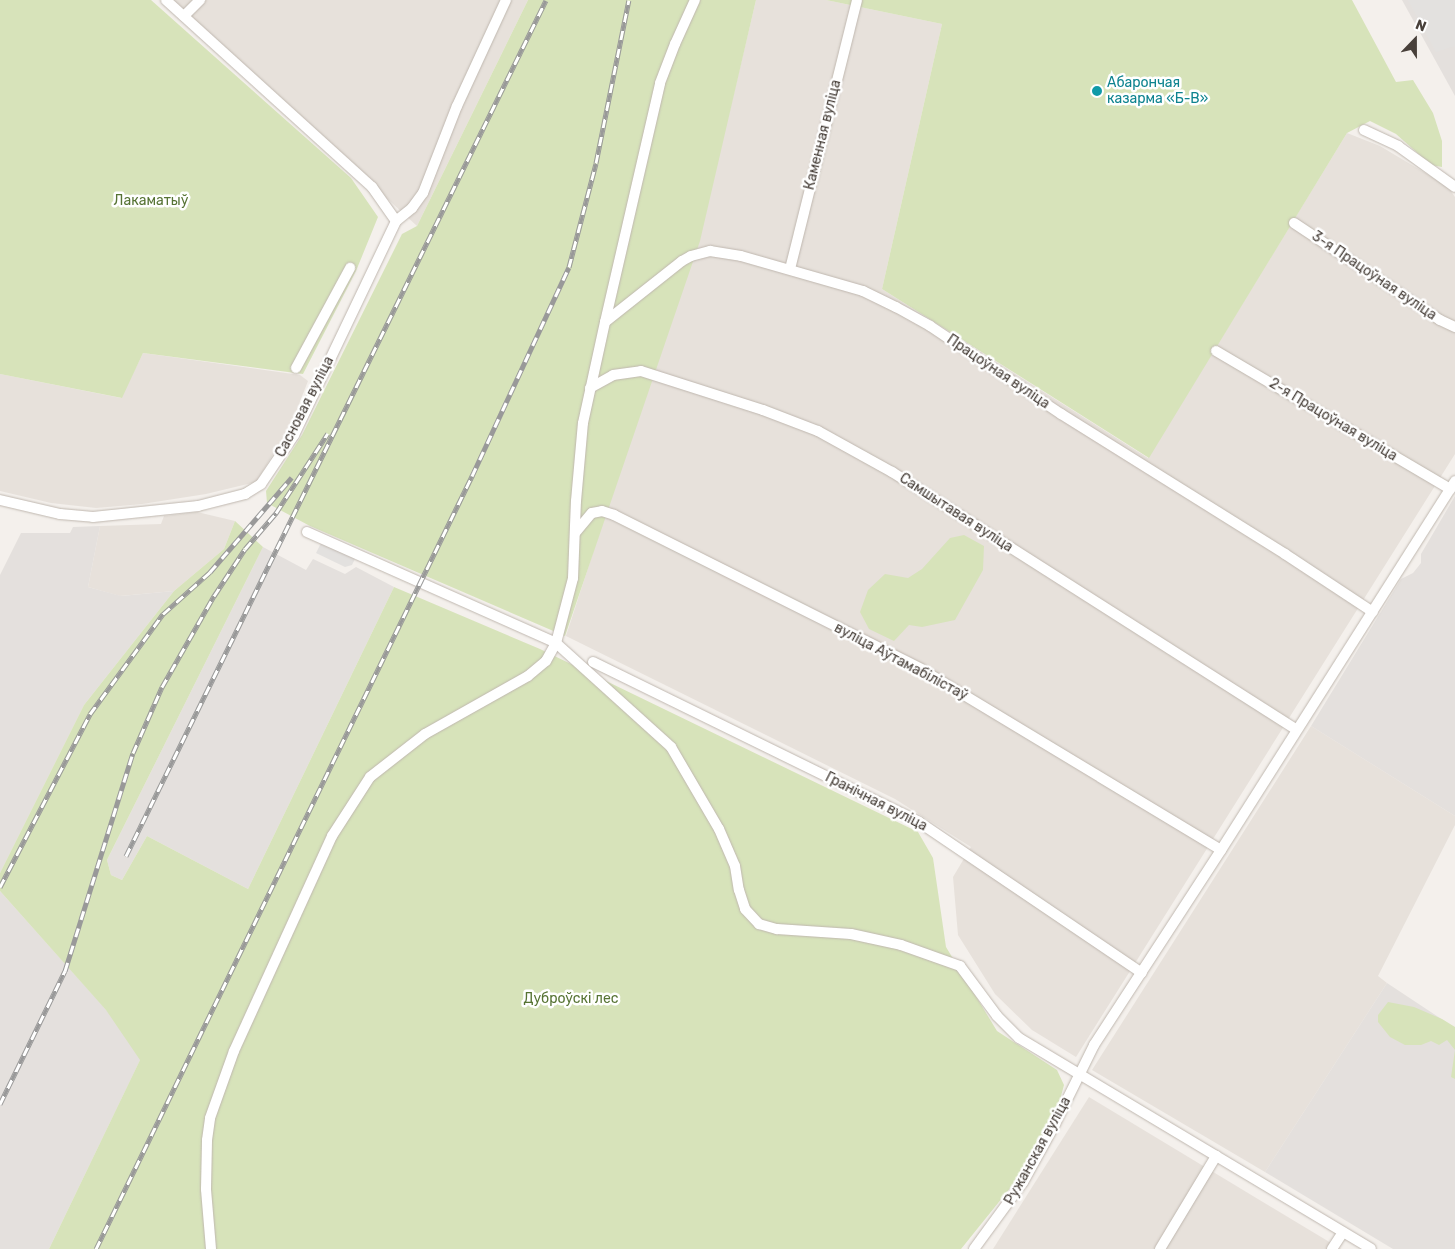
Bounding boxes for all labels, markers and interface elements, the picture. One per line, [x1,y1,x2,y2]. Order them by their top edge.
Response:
north arrow [1390,15,1440,65]
text: N [1413,16,1429,35]
place label: Абарончая казарма «Б-В» [1107,75,1208,108]
street label: Каменная вуліца [801,78,845,192]
marker: Абарончая казарма «Б-В» [1091,85,1103,97]
park label: Лакаматыў [114,193,188,209]
street label: 3-я Працоўная вуліца [1309,228,1439,324]
street label: Працоўная вуліца [943,331,1053,413]
street label: Сасновая вуліца [272,354,338,460]
street label: 2-я Працоўная вуліца [1266,375,1400,465]
street label: Самшытавая вуліца [896,470,1016,556]
street label: вуліца Аўтамабілістаў [831,620,971,704]
street label: Гранічная вуліца [822,769,930,835]
park label: Дуброўскі лес [524,991,618,1007]
street label: Ружанская вуліца [1001,1094,1075,1208]

